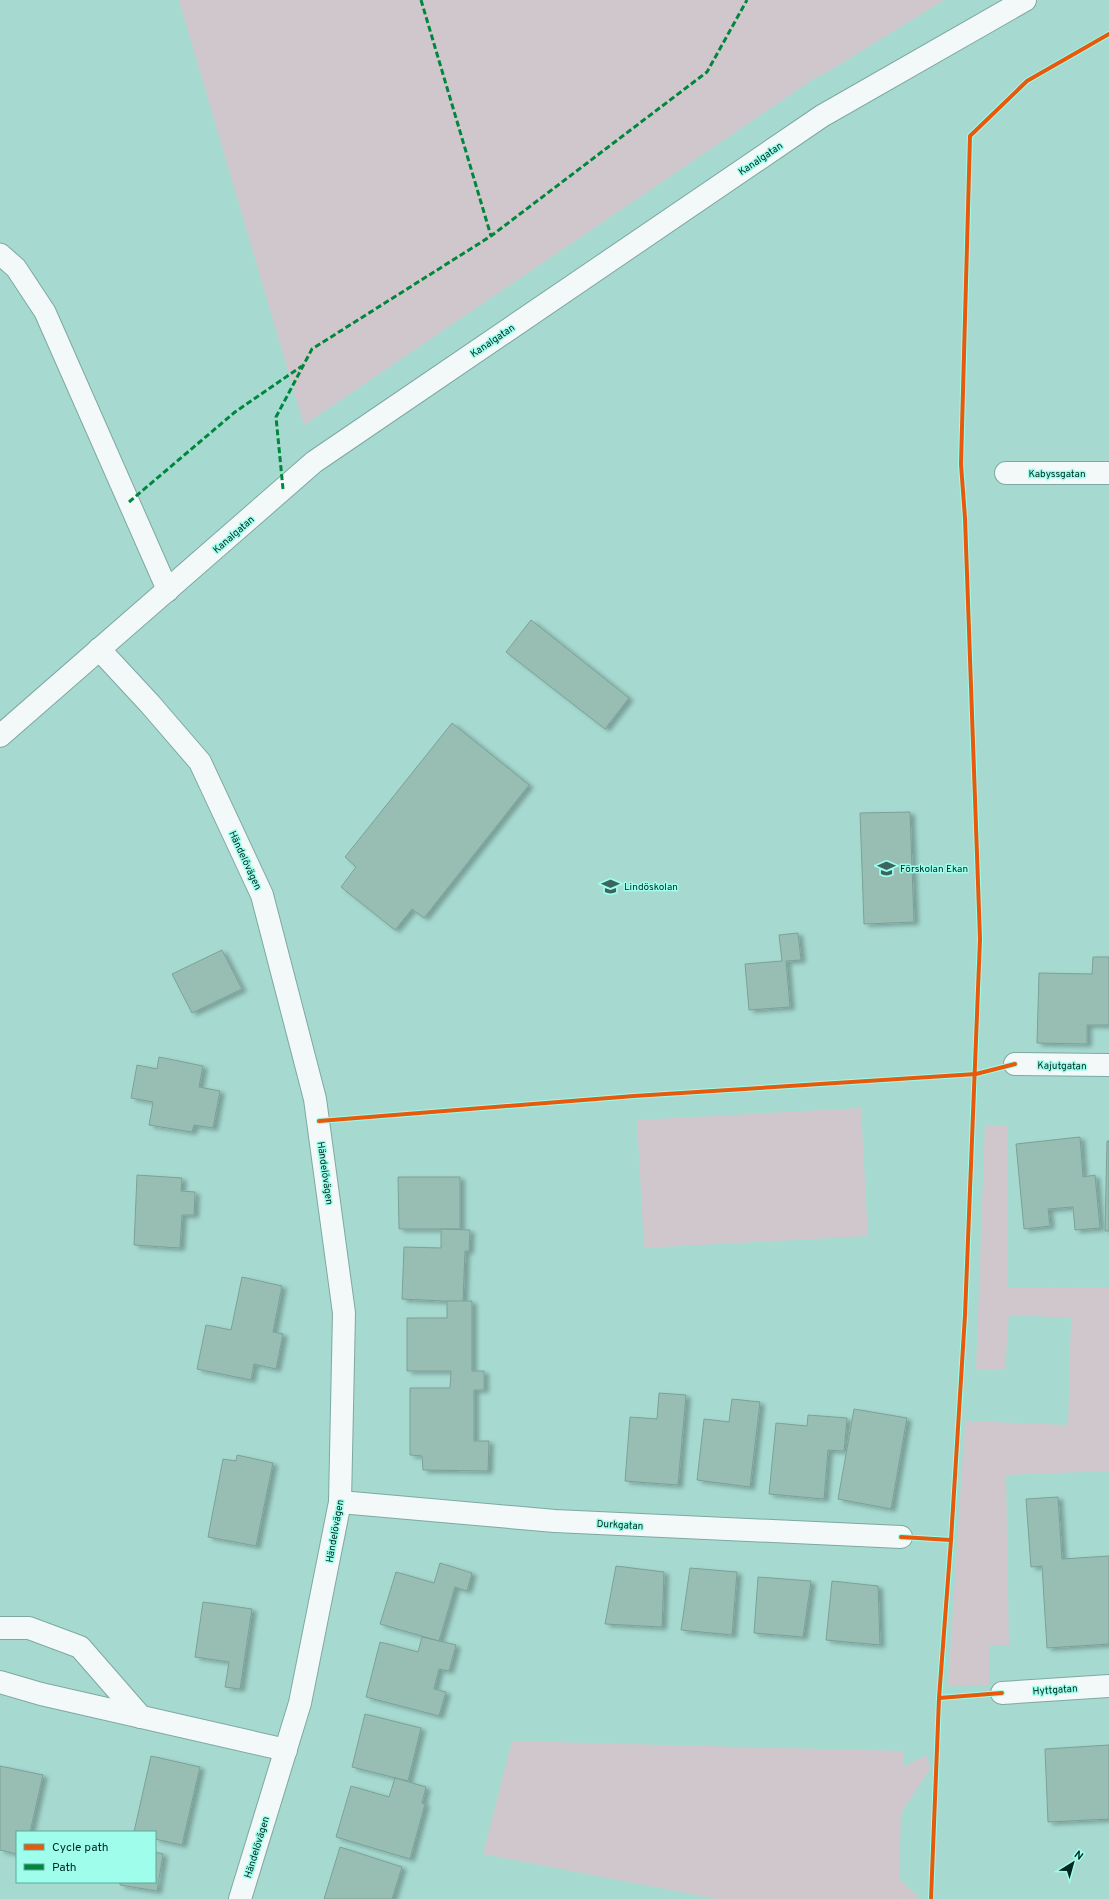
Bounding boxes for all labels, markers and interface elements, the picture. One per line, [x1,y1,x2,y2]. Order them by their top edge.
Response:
street label: Kanalgatan [736,140,786,179]
street label: Kanalgatan [468,322,518,361]
street label: Kabyssgatan [1028,468,1086,481]
street label: Kanalgatan [211,514,257,557]
street label: Händelövägen [225,829,264,892]
school or university icon: Förskolan Ekan [877,858,897,878]
place label: Förskolan Ekan [900,863,968,876]
school or university icon: Lindöskolan [601,876,621,896]
place label: Lindöskolan [624,881,678,894]
street label: Kajutgatan [1037,1060,1087,1073]
street label: Händelövägen [314,1141,335,1206]
street label: Händelövägen [324,1499,347,1564]
street label: Durkgatan [596,1518,644,1533]
street label: Hyttgatan [1032,1682,1078,1699]
street label: Händelövägen [242,1815,273,1880]
legend [16,1831,156,1883]
text: Cycle path [52,1840,109,1856]
north arrow [1053,1843,1093,1883]
text: N [1071,1848,1086,1864]
text: Path [52,1860,77,1876]

